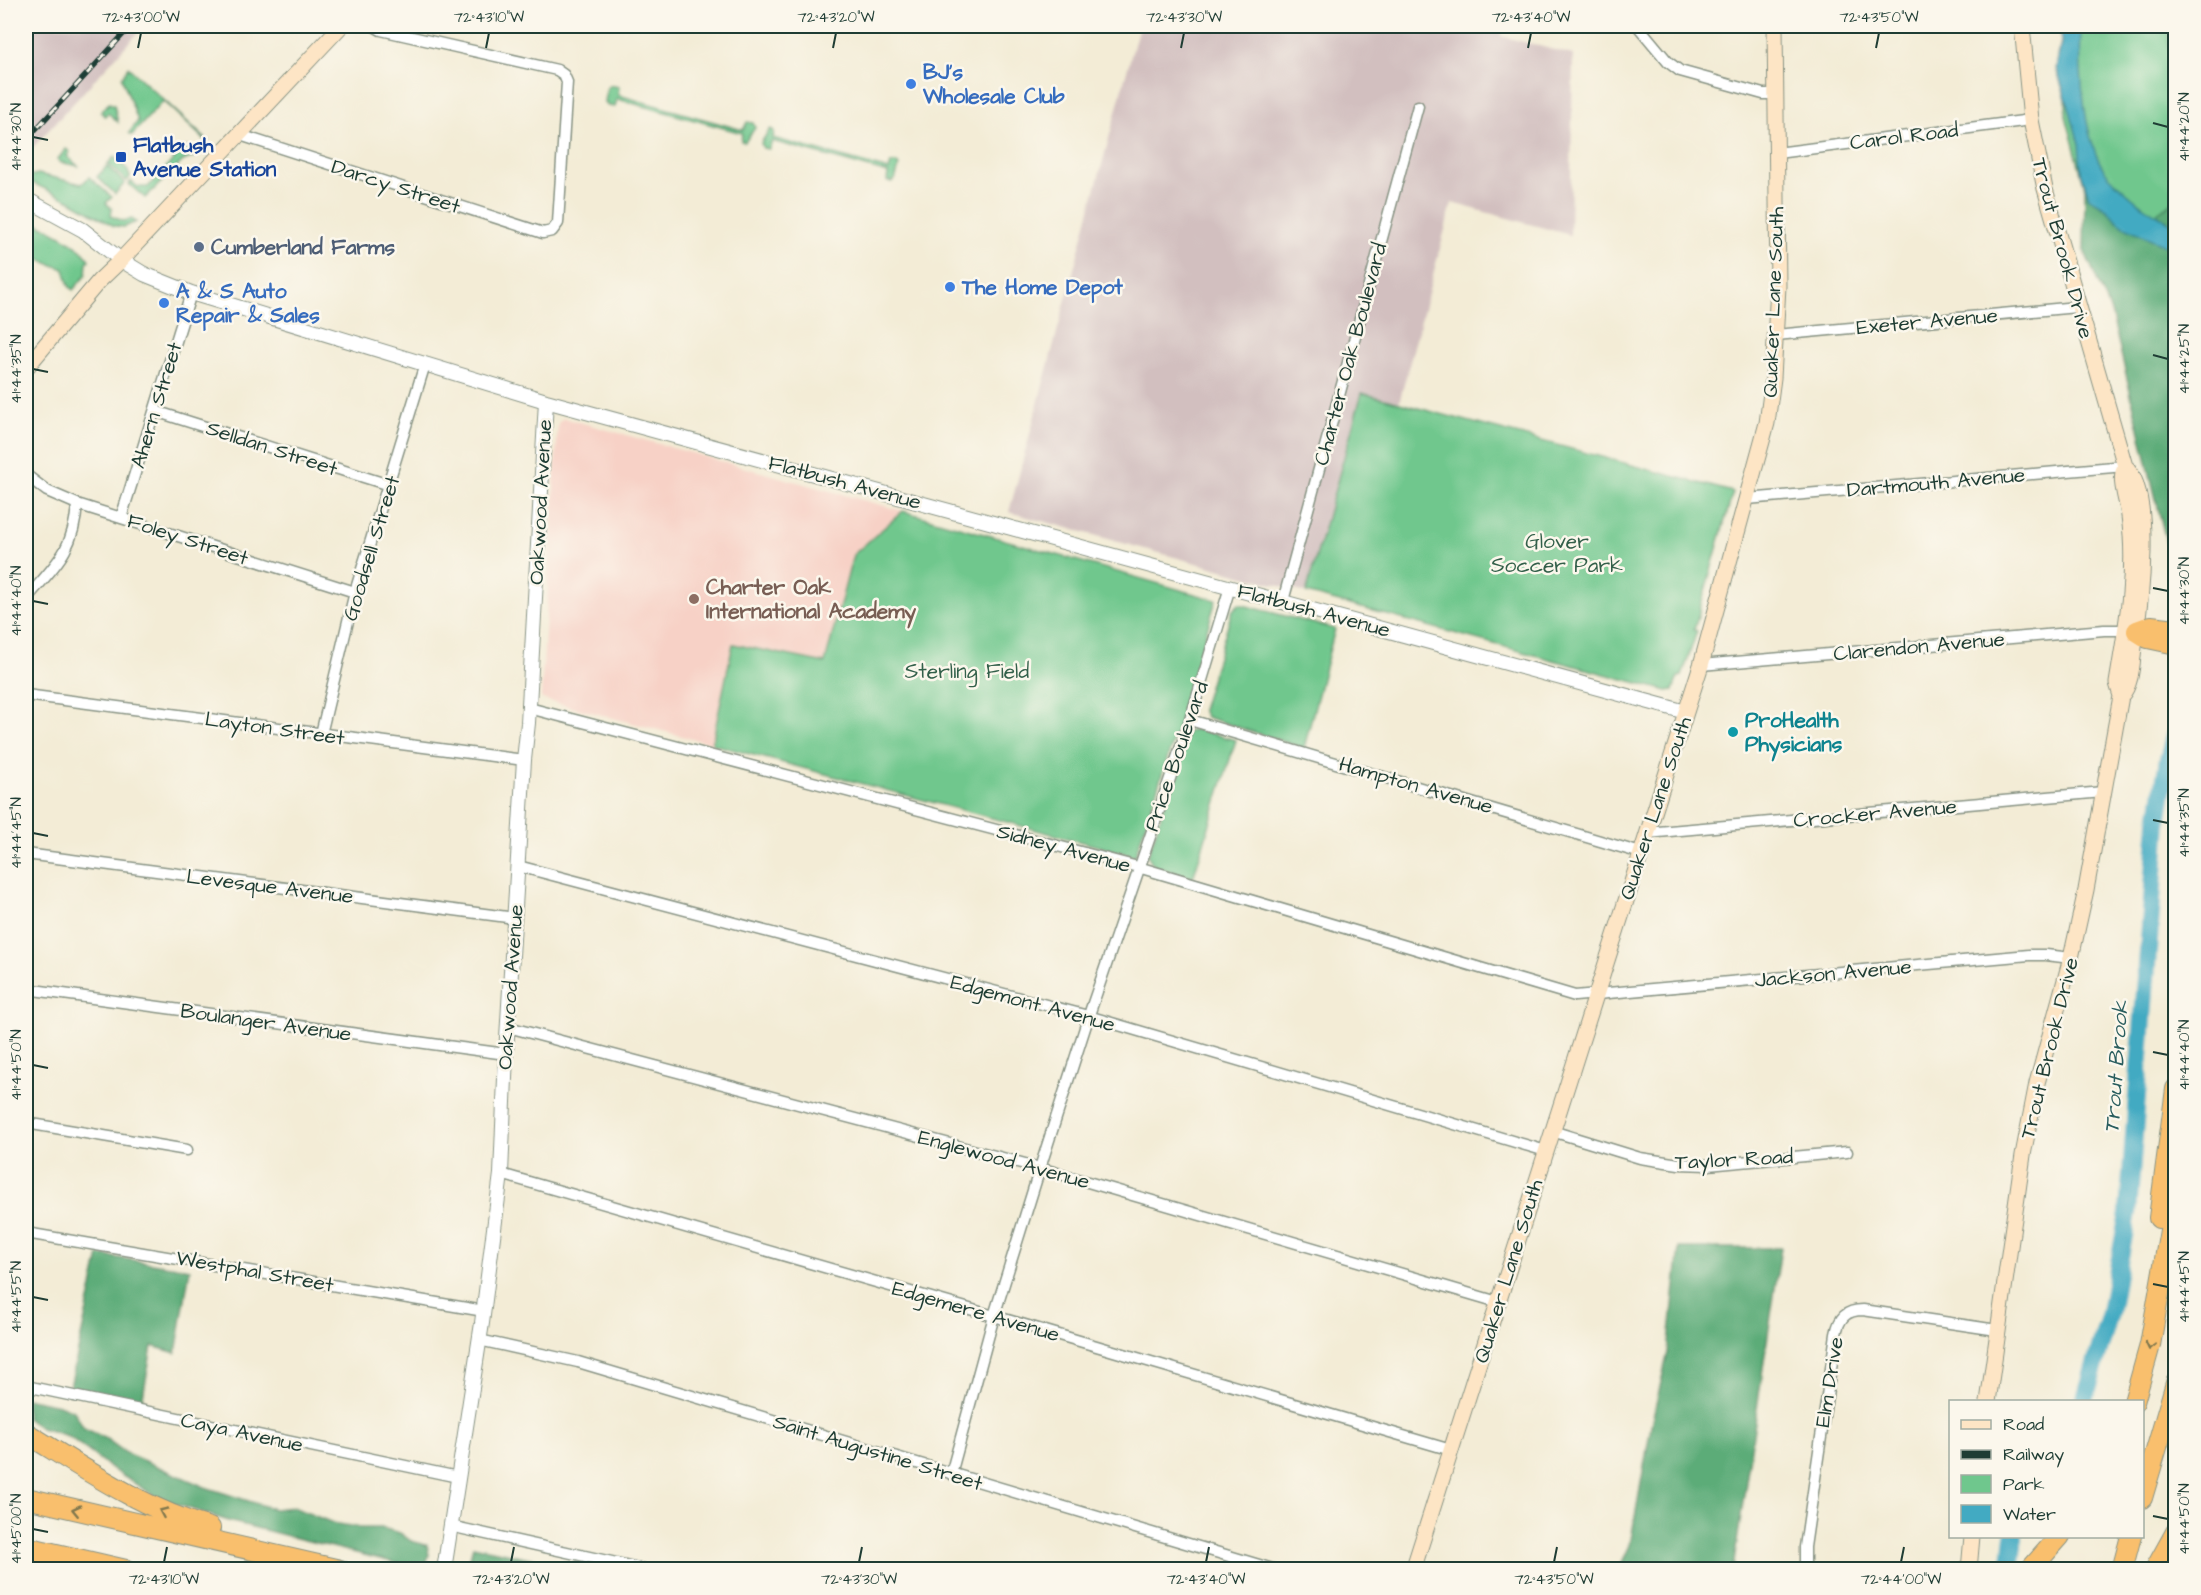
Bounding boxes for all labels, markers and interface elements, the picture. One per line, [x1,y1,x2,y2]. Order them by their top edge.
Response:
text: 72°43'00"W [102,7,180,28]
text: 72°43'10"W [454,7,524,28]
text: 72°43'20"W [797,7,875,28]
text: 72°43'30"W [1146,7,1222,28]
text: 72°43'40"W [1492,7,1570,28]
text: 72°43'50"W [1839,7,1919,28]
place label: BJ's Wholesale Club [922,58,1065,111]
marker: BJ's Wholesale Club [904,77,918,91]
text: 41°44'20"N [2174,92,2195,162]
text: 41°44'30"N [6,103,27,171]
street label: Carol Road [1848,115,1960,158]
place label: Flatbush Avenue Station [133,131,277,184]
marker: Flatbush Avenue Station [114,150,128,164]
street label: Darcy Street [327,152,464,223]
street label: Trout Brook Drive [2024,154,2101,342]
street label: Quaker Lane South [1756,206,1791,398]
place label: Cumberland Farms [211,233,395,262]
street label: Charter Oak Boulevard [1307,239,1394,469]
marker: Cumberland Farms [192,240,206,254]
place label: The Home Depot [961,273,1123,303]
place label: A & S Auto Repair & Sales [176,277,320,331]
marker: The Home Depot [943,280,957,294]
marker: A & S Auto Repair & Sales [157,296,171,310]
street label: Exeter Avenue [1855,301,1999,342]
text: 41°44'25"N [2174,324,2195,394]
text: 41°44'35"N [6,334,27,404]
street label: Ahern Street [124,338,190,472]
street label: Selldan Street [202,414,342,484]
street label: Oakwood Avenue [522,419,559,586]
street label: Flatbush Avenue [765,448,924,517]
street label: Dartmouth Avenue [1846,460,2026,505]
street label: Goodsell Street [336,471,408,624]
street label: Foley Street [123,506,253,575]
park label: Glover Soccer Park [1491,527,1623,580]
text: 41°44'30"N [2174,557,2195,625]
text: 41°44'40"N [6,566,27,636]
place label: Charter Oak International Academy [706,573,917,629]
street label: Flatbush Avenue [1234,576,1393,645]
marker: Charter Oak International Academy [687,592,701,606]
street label: Clarendon Avenue [1832,625,2006,668]
park label: Sterling Field [905,657,1029,688]
street label: Price Boulevard [1137,677,1216,835]
street label: Layton Street [203,704,347,755]
place label: ProHealth Physicians [1745,706,1843,762]
street label: Quaker Lane South [1612,712,1699,903]
marker: ProHealth Physicians [1726,725,1740,739]
street label: Hampton Avenue [1335,750,1496,822]
text: 41°44'35"N [2174,788,2195,858]
street label: Crocker Avenue [1792,792,1958,835]
text: 41°44'45"N [6,797,27,869]
street label: Sidney Avenue [993,817,1134,882]
street label: Levesque Avenue [185,862,355,911]
street label: Oakwood Avenue [490,903,531,1071]
street label: Jackson Avenue [1753,952,1913,995]
street label: Trout Brook Drive [2013,954,2086,1142]
street label: Edgemont Avenue [947,968,1118,1041]
street label: Boulanger Avenue [178,996,353,1051]
water label: Trout Brook [2096,999,2137,1135]
text: 41°44'40"N [2174,1020,2195,1090]
text: 41°44'50"N [6,1029,27,1101]
street label: Englewood Avenue [914,1123,1093,1198]
street label: Taylor Road [1674,1142,1794,1179]
street label: Quaker Lane South [1467,1175,1550,1367]
street label: Westphal Street [174,1243,336,1301]
text: 41°44'45"N [2174,1251,2195,1323]
text: 41°44'55"N [6,1261,27,1333]
street label: Edgemere Avenue [888,1274,1063,1351]
street label: Elm Drive [1808,1335,1851,1429]
one-way arrow [2144,1340,2157,1350]
legend [1949,1400,2144,1538]
street label: Caya Avenue [178,1405,306,1462]
street label: Saint Augustine Street [769,1407,987,1500]
text: Road [2003,1412,2044,1437]
text: Railway [2003,1442,2064,1468]
text: Park [2003,1472,2045,1497]
text: 41°44'50"N [2174,1483,2195,1555]
text: 41°45'00"N [6,1494,27,1564]
text: Water [2003,1502,2056,1527]
one-way arrow [71,1504,81,1517]
one-way arrow [159,1507,170,1519]
text: 72°43'10"W [129,1569,199,1590]
text: 72°43'20"W [472,1569,550,1590]
text: 72°43'30"W [821,1569,897,1590]
text: 72°43'40"W [1167,1569,1245,1590]
text: 72°43'50"W [1514,1569,1594,1590]
text: 72°44'00"W [1861,1569,1941,1590]

